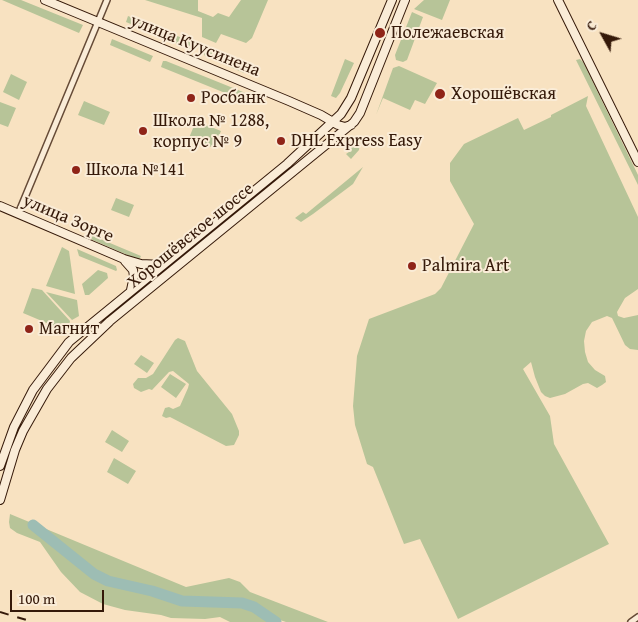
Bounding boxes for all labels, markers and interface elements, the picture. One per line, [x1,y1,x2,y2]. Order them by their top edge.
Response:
street label: улица Куусинена [127,10,263,82]
north arrow [578,10,628,60]
text: С [581,16,602,35]
place label: Полежаевская [391,22,504,44]
marker: Полежаевская [373,26,387,40]
place label: Хорошёвская [451,83,556,105]
place label: Росбанк [201,87,265,109]
marker: Хорошёвская [433,87,447,101]
marker: Росбанк [185,92,197,104]
place label: Школа № 1288, корпус № 9 [153,110,269,152]
marker: Школа № 1288, корпус № 9 [137,125,149,137]
place label: DHL Express Easy [291,130,422,152]
marker: DHL Express Easy [275,135,287,147]
place label: Школа №141 [86,159,185,181]
marker: Школа №141 [70,164,82,176]
street label: Хорошёвское шоссе [123,178,259,294]
street label: улица Зорге [19,190,117,248]
place label: Palmira Art [422,255,509,277]
marker: Palmira Art [406,260,418,272]
place label: Магнит [39,318,99,340]
marker: Магнит [23,323,35,335]
scale bar [12,580,106,612]
text: 100 m [18,588,55,609]

